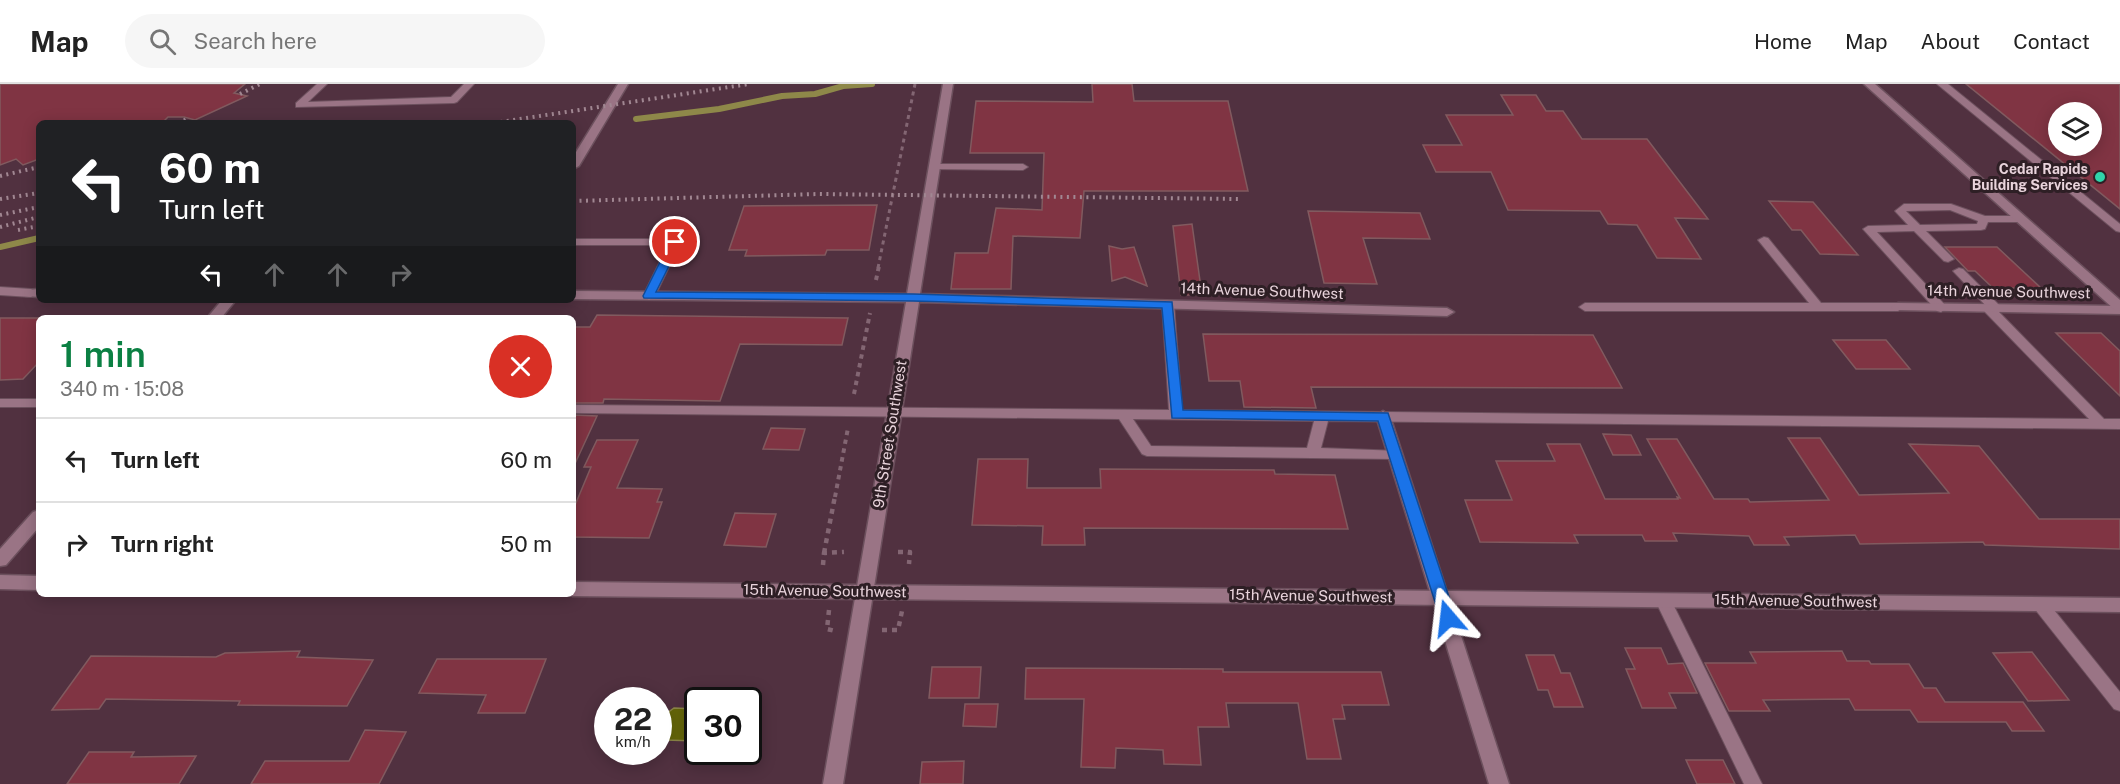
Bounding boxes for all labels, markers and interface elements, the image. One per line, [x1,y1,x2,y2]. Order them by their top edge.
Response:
search box [125,14,545,68]
text: Map [30,25,89,58]
icon: search [146,25,179,58]
text: Search here [194,28,317,54]
text: Home [1754,29,1812,54]
text: Map [1845,29,1888,54]
text: About [1921,29,1980,54]
text: Contact [2013,29,2090,54]
map controls [2048,102,2102,156]
button: layers [2048,102,2102,156]
text: 60 m [159,143,261,192]
icon: left [60,144,138,222]
place label: Cedar Rapids Building Services [1972,161,2088,193]
marker: Cedar Rapids Building Services [2093,170,2107,184]
text: Turn left [159,193,265,225]
pin [649,216,700,267]
icon: arrive [658,225,691,258]
icon: left [195,258,228,291]
icon: ahead [258,258,291,291]
icon: ahead [321,258,354,291]
icon: right [384,258,417,291]
street label: 14th Avenue Southwest [1180,279,1344,302]
street label: 14th Avenue Southwest [1927,282,2091,301]
text: 1 min [60,333,146,375]
button: close [489,335,552,398]
street label: 9th Street Southwest [869,359,910,509]
text: 340 m · 15:08 [60,377,184,401]
icon: left [60,444,93,477]
text: Turn left [111,447,200,473]
text: 60 m [501,447,552,473]
icon: right [60,528,93,561]
text: Turn right [111,531,214,557]
text: 50 m [500,531,552,557]
street label: 15th Avenue Southwest [743,581,907,600]
street label: 15th Avenue Southwest [1229,586,1393,605]
position arrow [1416,586,1480,650]
street label: 15th Avenue Southwest [1714,591,1878,610]
speed limit sign: 30 [684,687,762,765]
text: 22 [614,701,652,737]
text: km/h [615,733,651,750]

